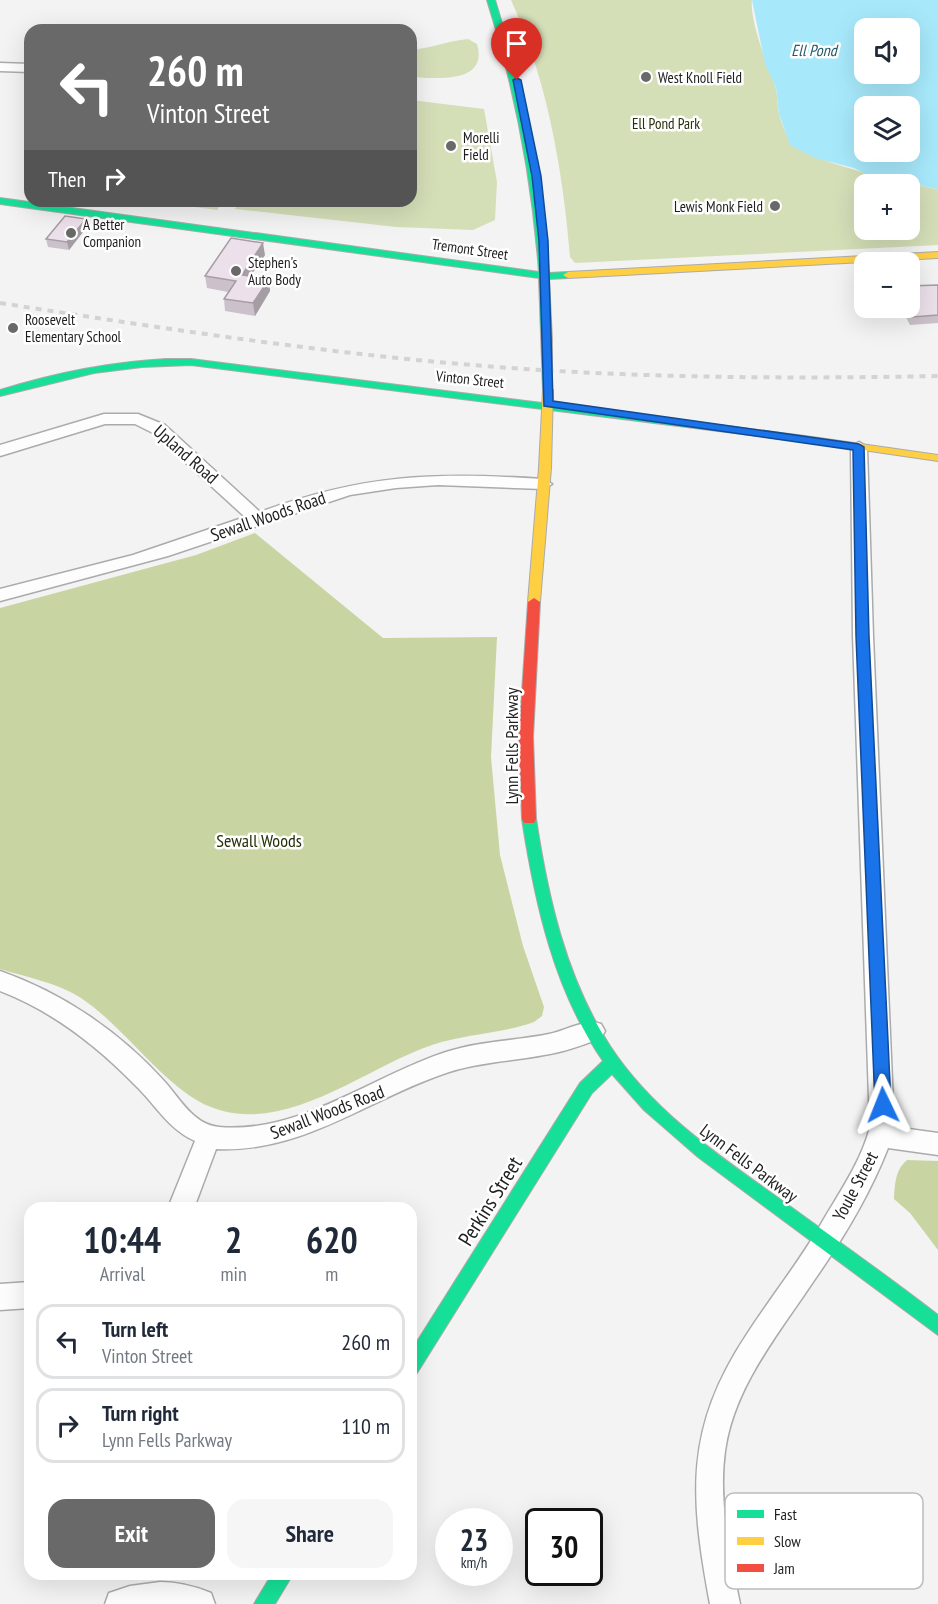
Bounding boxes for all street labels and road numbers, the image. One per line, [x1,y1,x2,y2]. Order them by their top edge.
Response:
street label: Tremont Street [431,234,509,264]
street label: Vinton Street [434,366,505,392]
street label: Upland Road [149,419,223,489]
street label: Sewall Woods Road [207,486,329,546]
street label: Lynn Fells Parkway [500,687,523,804]
street label: Sewall Woods Road [267,1080,387,1144]
street label: Lynn Fells Parkway [695,1119,803,1208]
street label: Youle Street [827,1147,883,1225]
street label: Perkins Street [452,1151,528,1251]

